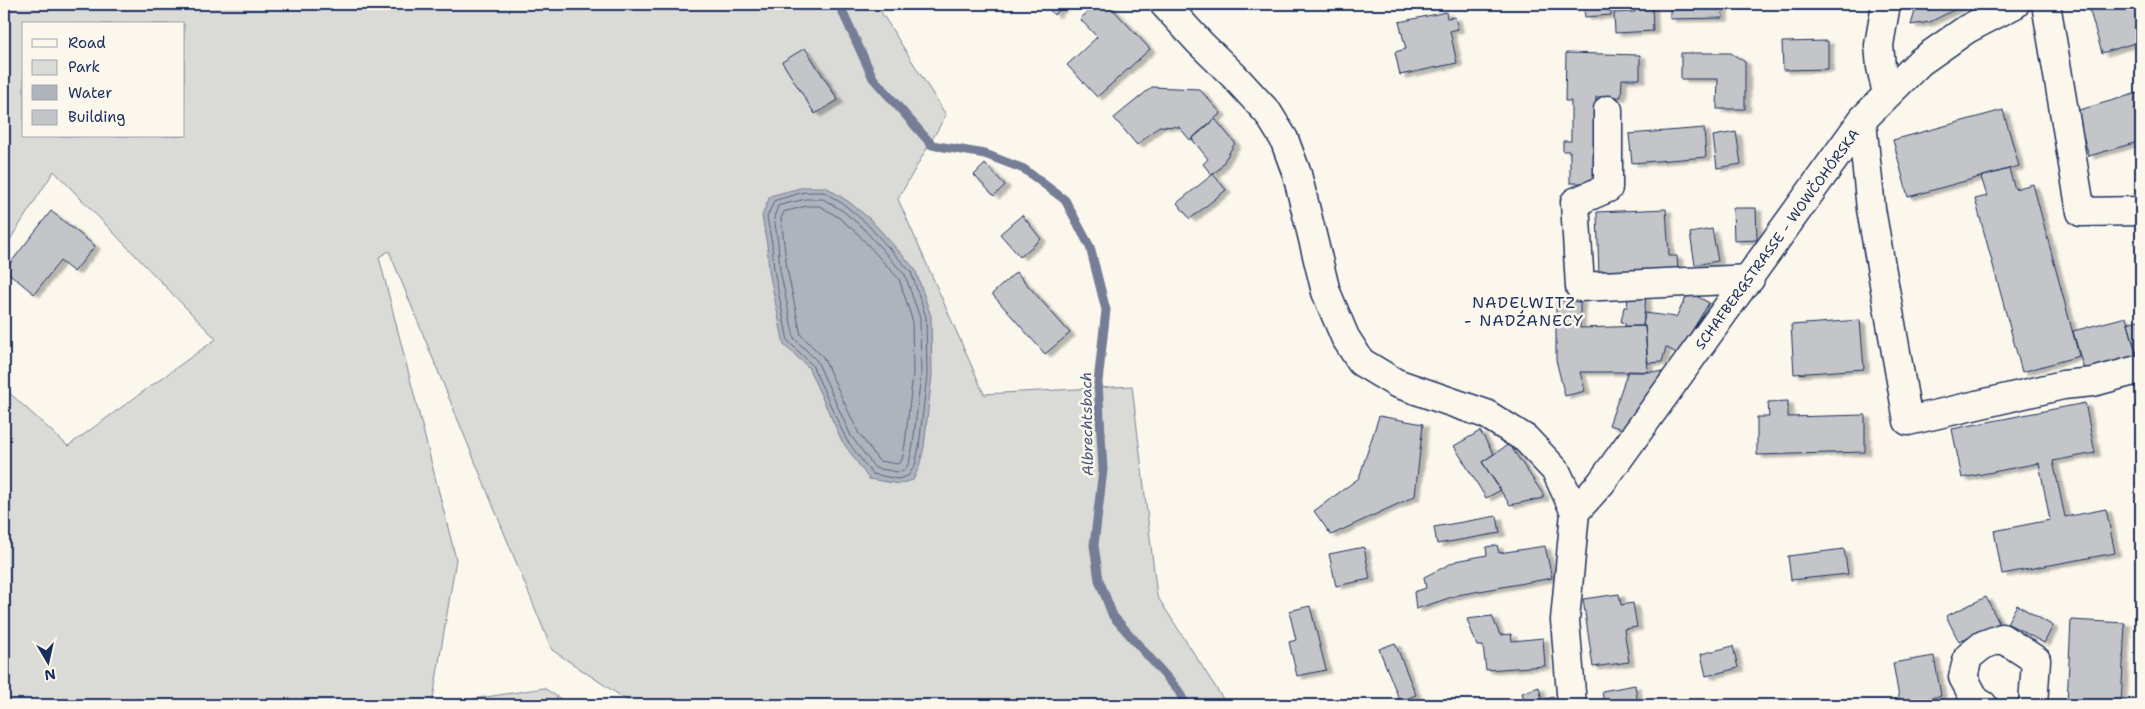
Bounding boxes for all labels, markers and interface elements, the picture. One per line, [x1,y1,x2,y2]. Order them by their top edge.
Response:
legend [22,22,185,138]
text: Road [68,33,106,53]
text: Park [68,57,100,77]
text: Water [68,83,112,103]
text: Building [68,107,125,127]
street label: SCHAFBERGSTRASSE - WOWČOHÓRSKA [1691,125,1863,353]
district label: NADELWITZ - NADŹANECY [1464,292,1584,331]
water label: Albrechtsbach [1076,372,1098,476]
north arrow [22,636,72,686]
text: N [43,665,57,685]

